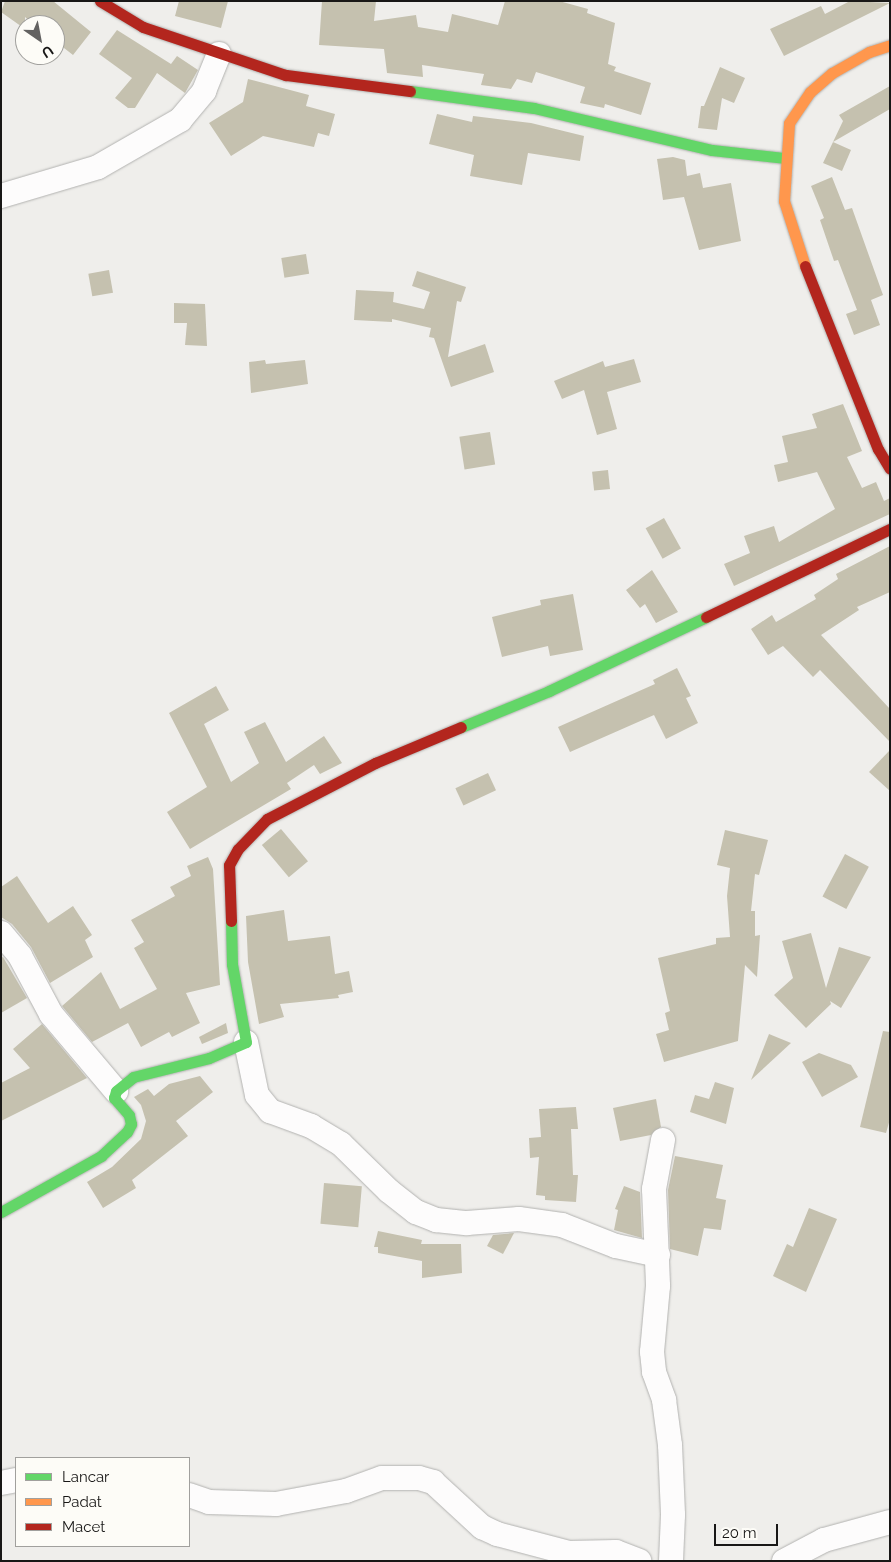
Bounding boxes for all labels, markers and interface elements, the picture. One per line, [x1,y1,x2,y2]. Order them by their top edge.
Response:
north arrow [15,15,65,65]
text: U [39,42,56,61]
legend [15,1457,190,1547]
text: Lancar [62,1468,109,1486]
text: Padat [62,1493,102,1511]
scale bar [716,1514,780,1546]
text: Macet [62,1518,105,1536]
text: 20 m [722,1524,757,1542]

